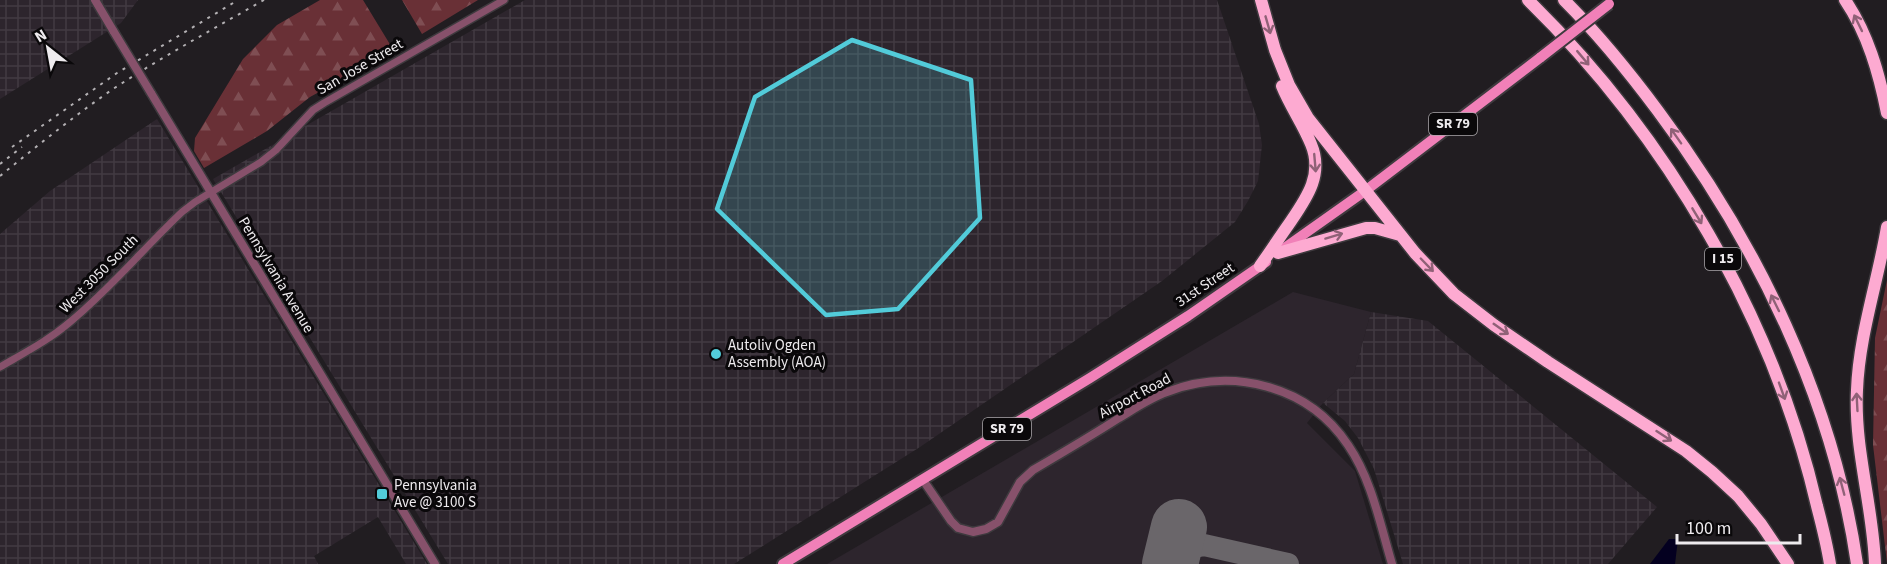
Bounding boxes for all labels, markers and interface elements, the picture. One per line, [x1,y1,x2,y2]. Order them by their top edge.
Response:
one-way arrow [1851,14,1863,32]
one-way arrow [1263,15,1274,34]
north arrow [18,18,78,78]
text: N [31,24,51,48]
street label: San Jose Street [313,34,407,100]
one-way arrow [1576,50,1589,66]
road number: SR 79 [1429,113,1477,135]
one-way arrow [1670,128,1682,144]
one-way arrow [1310,153,1321,172]
one-way arrow [1691,207,1704,224]
street label: Pennsylvania Avenue [233,213,319,337]
street label: West 3050 South [55,230,143,318]
one-way arrow [1324,230,1343,241]
road number: I 15 [1705,248,1741,270]
street label: 31st Street [1172,258,1238,312]
one-way arrow [1419,258,1434,273]
one-way arrow [1769,295,1781,313]
one-way arrow [1492,323,1508,335]
place label: Autoliv Ogden Assembly (AOA) [728,335,826,373]
marker: Autoliv Ogden Assembly (AOA) [709,347,723,361]
street label: Airport Road [1095,368,1175,424]
one-way arrow [1778,381,1789,399]
one-way arrow [1852,392,1863,412]
road number: SR 79 [983,418,1031,440]
one-way arrow [1655,430,1671,442]
place label: Pennsylvania Ave @ 3100 S [394,475,477,513]
one-way arrow [1835,477,1847,496]
marker: Pennsylvania Ave @ 3100 S [375,487,389,501]
scale bar [1677,507,1800,545]
text: 100 m [1686,516,1731,541]

